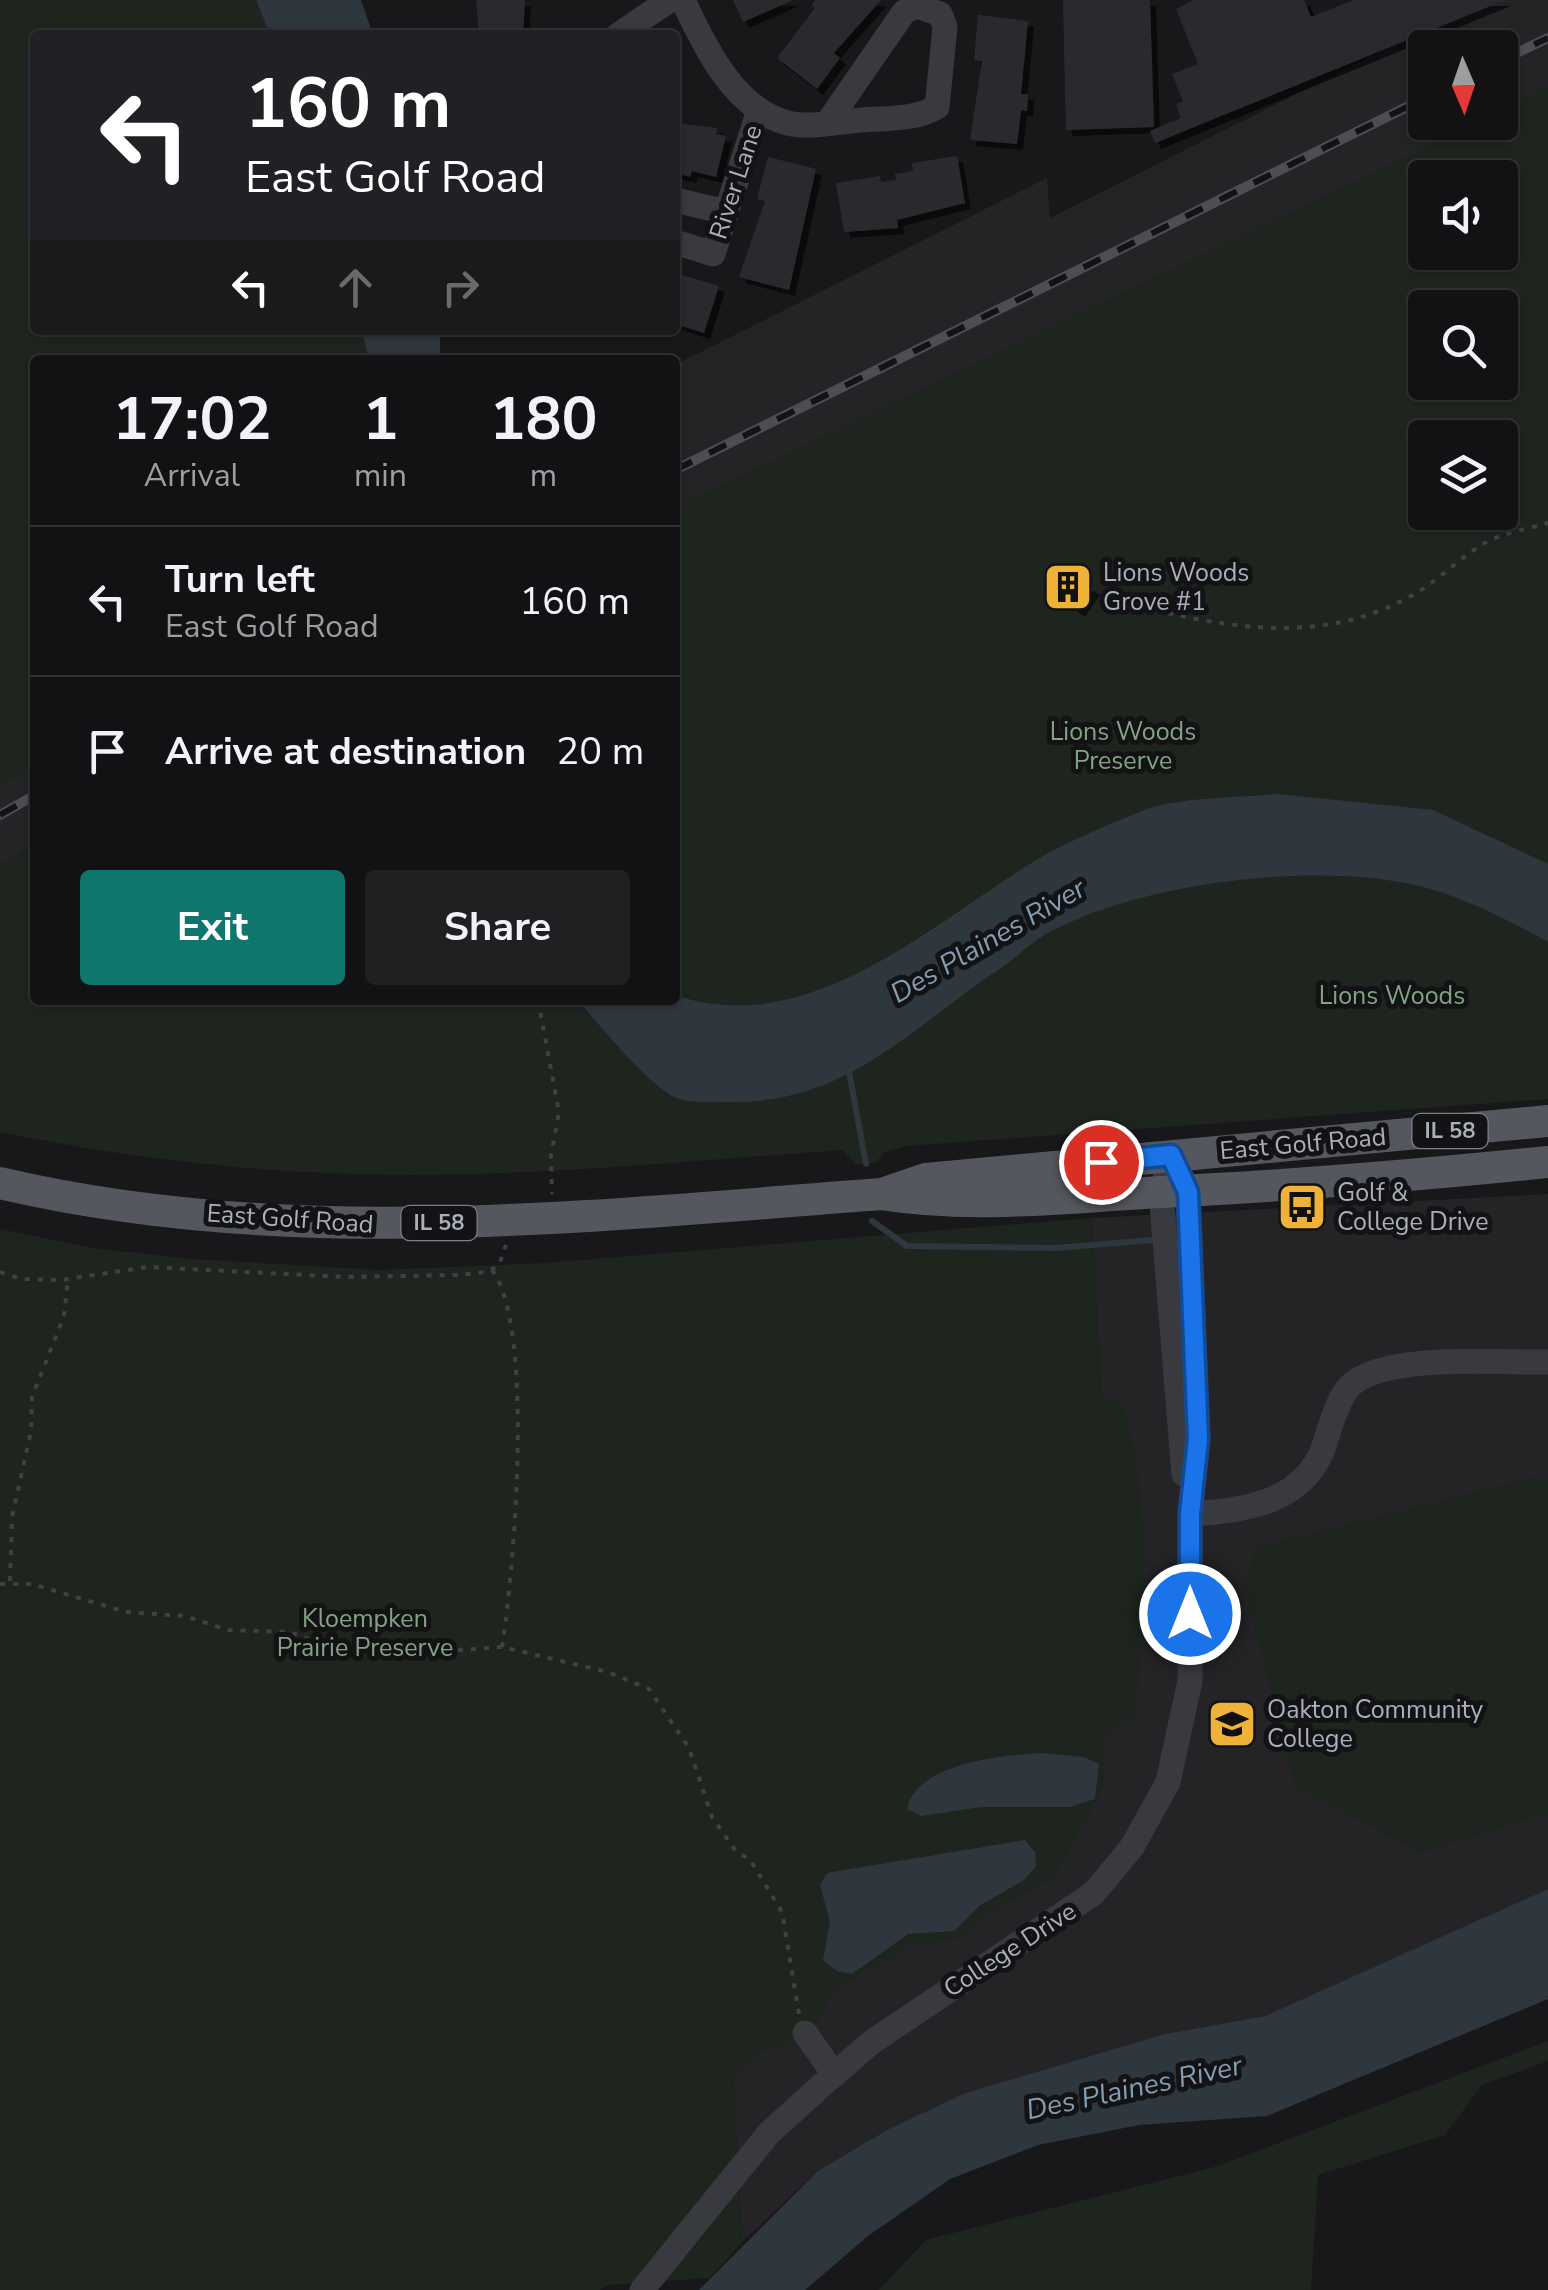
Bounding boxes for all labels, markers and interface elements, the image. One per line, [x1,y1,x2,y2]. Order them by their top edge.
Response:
north arrow [1408,30,1518,140]
map controls [1408,30,1518,530]
text: 160 m [245,56,451,152]
icon: left [80,70,210,200]
street label: River Lane [702,121,770,243]
text: East Golf Road [245,147,545,208]
button: sound [1408,160,1518,270]
icon: left [223,260,278,315]
icon: ahead [328,260,383,315]
icon: right [433,260,488,315]
button: search [1408,290,1518,400]
text: 17:02 [113,378,271,460]
text: 1 [362,378,398,460]
text: 180 [489,378,597,460]
button: layers [1408,420,1518,530]
text: Arrival [144,454,240,497]
text: min [354,454,407,497]
text: m [530,454,557,497]
text: Turn left [165,554,315,605]
place label: Lions Woods Grove #1 [1103,556,1249,619]
building icon: Lions Woods Grove #1 [1042,561,1094,613]
icon: left [80,574,135,629]
text: 160 m [519,576,630,627]
text: East Golf Road [165,605,379,648]
park label: Lions Woods Preserve [1050,715,1196,778]
icon: arrive [80,724,135,779]
text: Arrive at destination [165,726,526,777]
text: 20 m [556,726,644,777]
water label: Des Plaines River [883,869,1093,1012]
button: Exit [80,870,345,985]
button: Share [365,870,630,985]
park label: Lions Woods [1319,979,1465,1013]
road number: IL 58 [1412,1114,1488,1148]
pin [1059,1120,1144,1205]
street label: East Golf Road [1218,1120,1388,1168]
icon: arrive [1074,1135,1129,1190]
place label: Golf & College Drive [1337,1176,1489,1239]
bus stop icon: Golf & College Drive [1276,1181,1328,1233]
street label: East Golf Road [206,1196,374,1242]
road number: IL 58 [402,1206,476,1240]
position arrow [1138,1562,1242,1666]
park label: Kloempken Prairie Preserve [277,1602,453,1665]
place label: Oakton Community College [1267,1693,1483,1756]
school or university icon: Oakton Community College [1206,1698,1258,1750]
street label: College Drive [937,1894,1083,2006]
water label: Des Plaines River [1023,2046,1246,2129]

